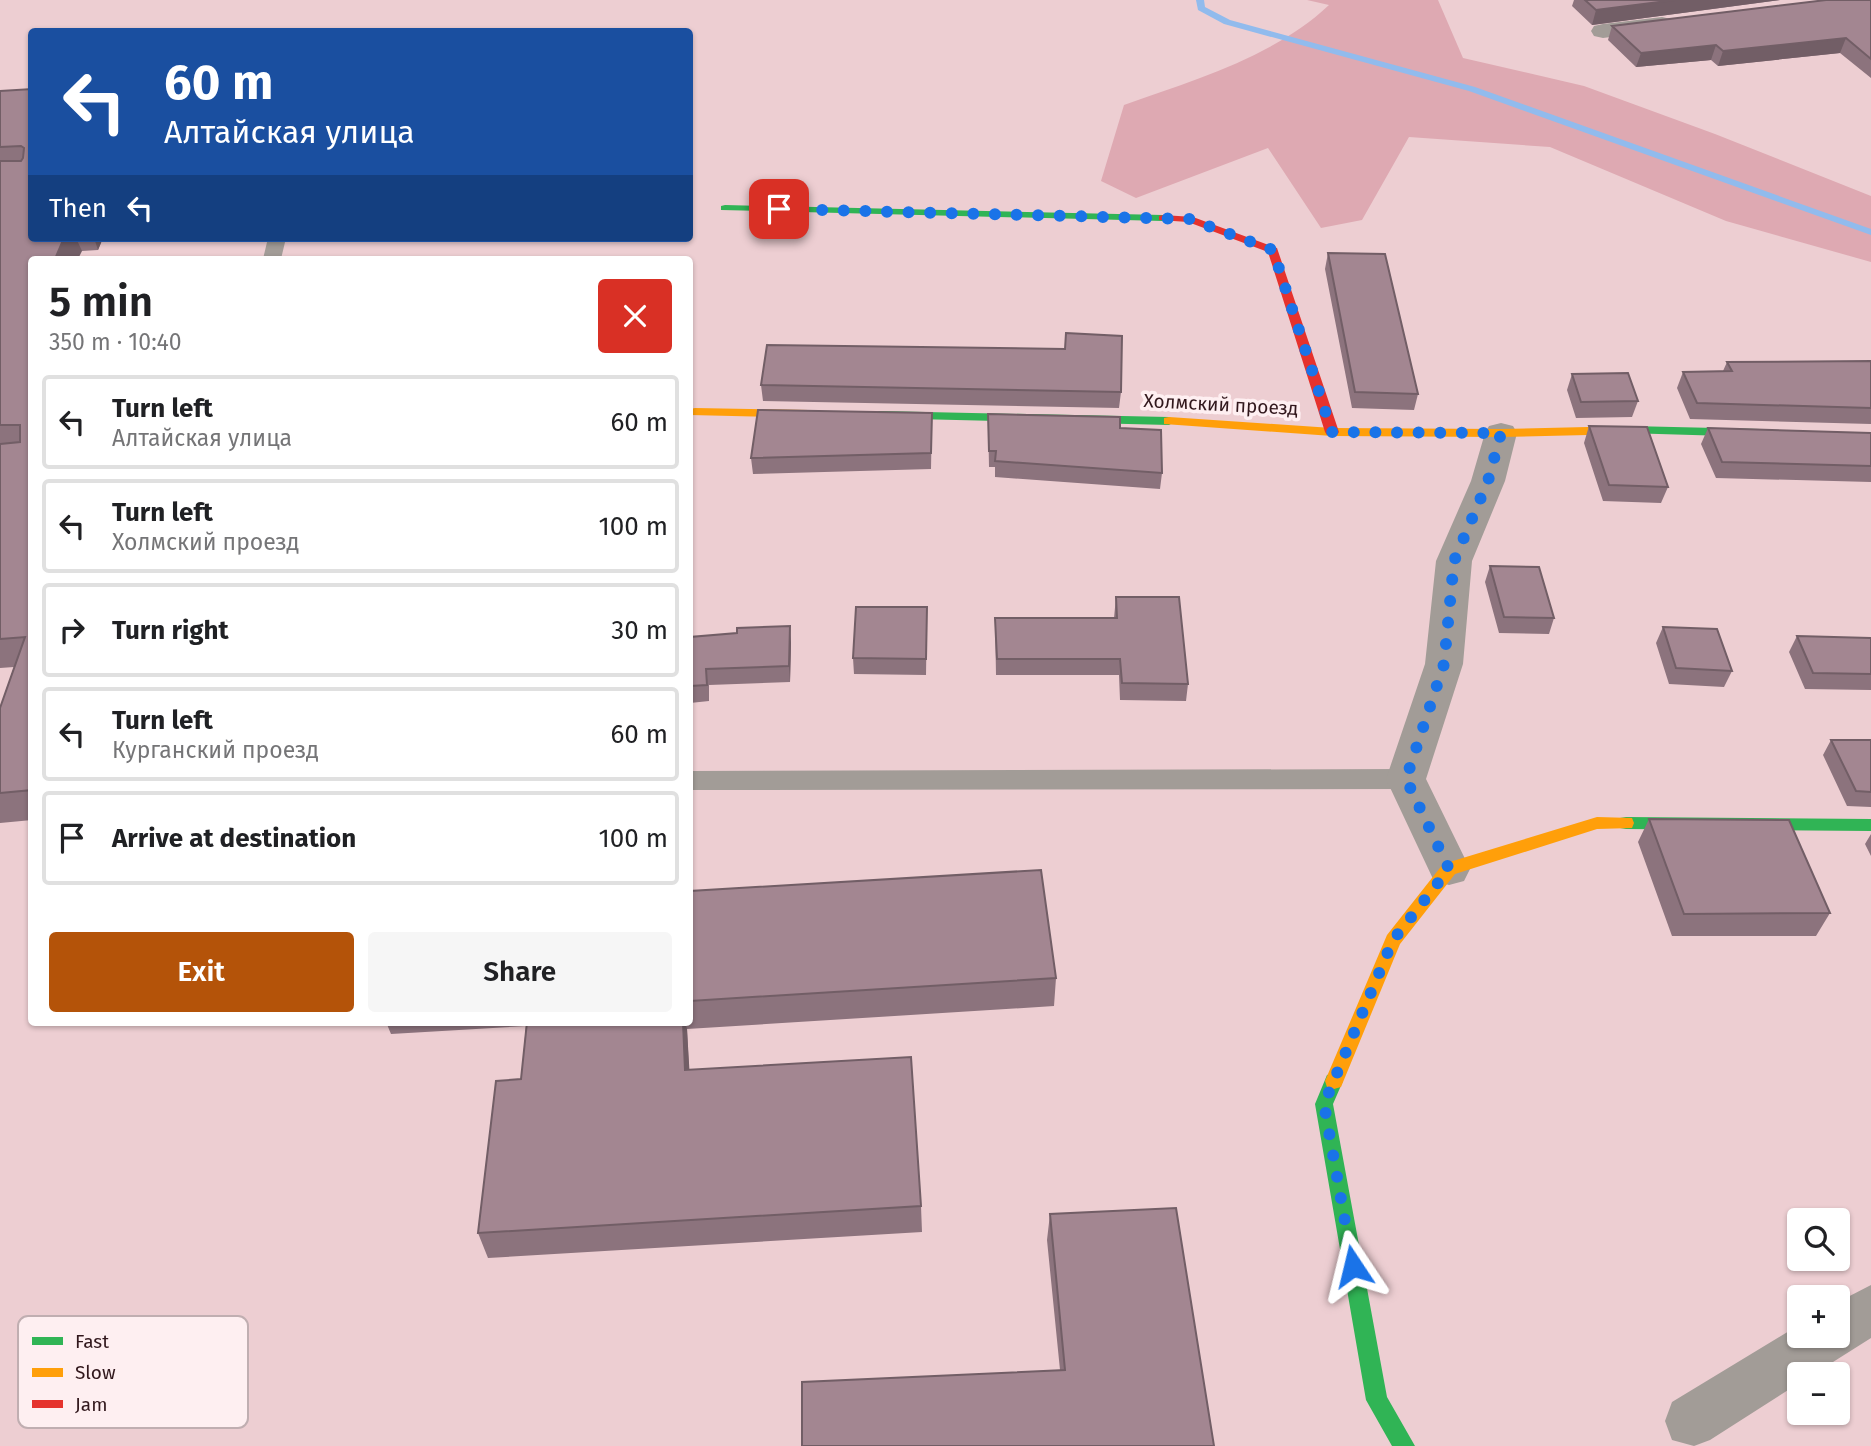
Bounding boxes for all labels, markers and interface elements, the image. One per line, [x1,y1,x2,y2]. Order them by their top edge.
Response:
text: 60 m [164,53,273,112]
icon: left [49,56,140,147]
text: Алтайская улица [164,113,415,151]
pin [749,179,809,239]
icon: left [121,189,159,227]
icon: arrive [760,190,798,228]
text: Then [49,193,107,224]
text: 5 min [49,277,153,327]
button: close [598,279,672,353]
text: 350 m · 10:40 [49,328,182,356]
street label: Холмский проезд [1143,389,1299,420]
text: Turn left [112,393,213,424]
icon: left [53,403,91,441]
text: 60 m [610,407,668,438]
text: Алтайская улица [112,424,292,452]
text: Turn left [112,497,213,528]
icon: left [53,507,91,545]
text: 100 m [599,511,668,542]
text: Холмский проезд [112,528,299,556]
icon: right [53,611,91,649]
text: Turn right [112,615,229,646]
text: 30 m [611,615,668,646]
text: Turn left [112,705,213,736]
icon: left [53,715,91,753]
text: 60 m [610,719,668,750]
text: Курганский проезд [112,736,319,764]
icon: arrive [53,819,91,857]
text: Arrive at destination [112,823,356,854]
text: 100 m [599,823,668,854]
button: Exit [49,932,354,1012]
button: Share [368,932,672,1012]
map controls [1787,1208,1850,1425]
button: search [1787,1208,1850,1271]
position arrow [1316,1229,1390,1303]
button: + [1787,1285,1850,1348]
legend [18,1316,248,1428]
text: Fast [75,1330,109,1353]
text: Slow [75,1361,116,1384]
button: − [1787,1362,1850,1425]
text: Jam [75,1393,107,1416]

